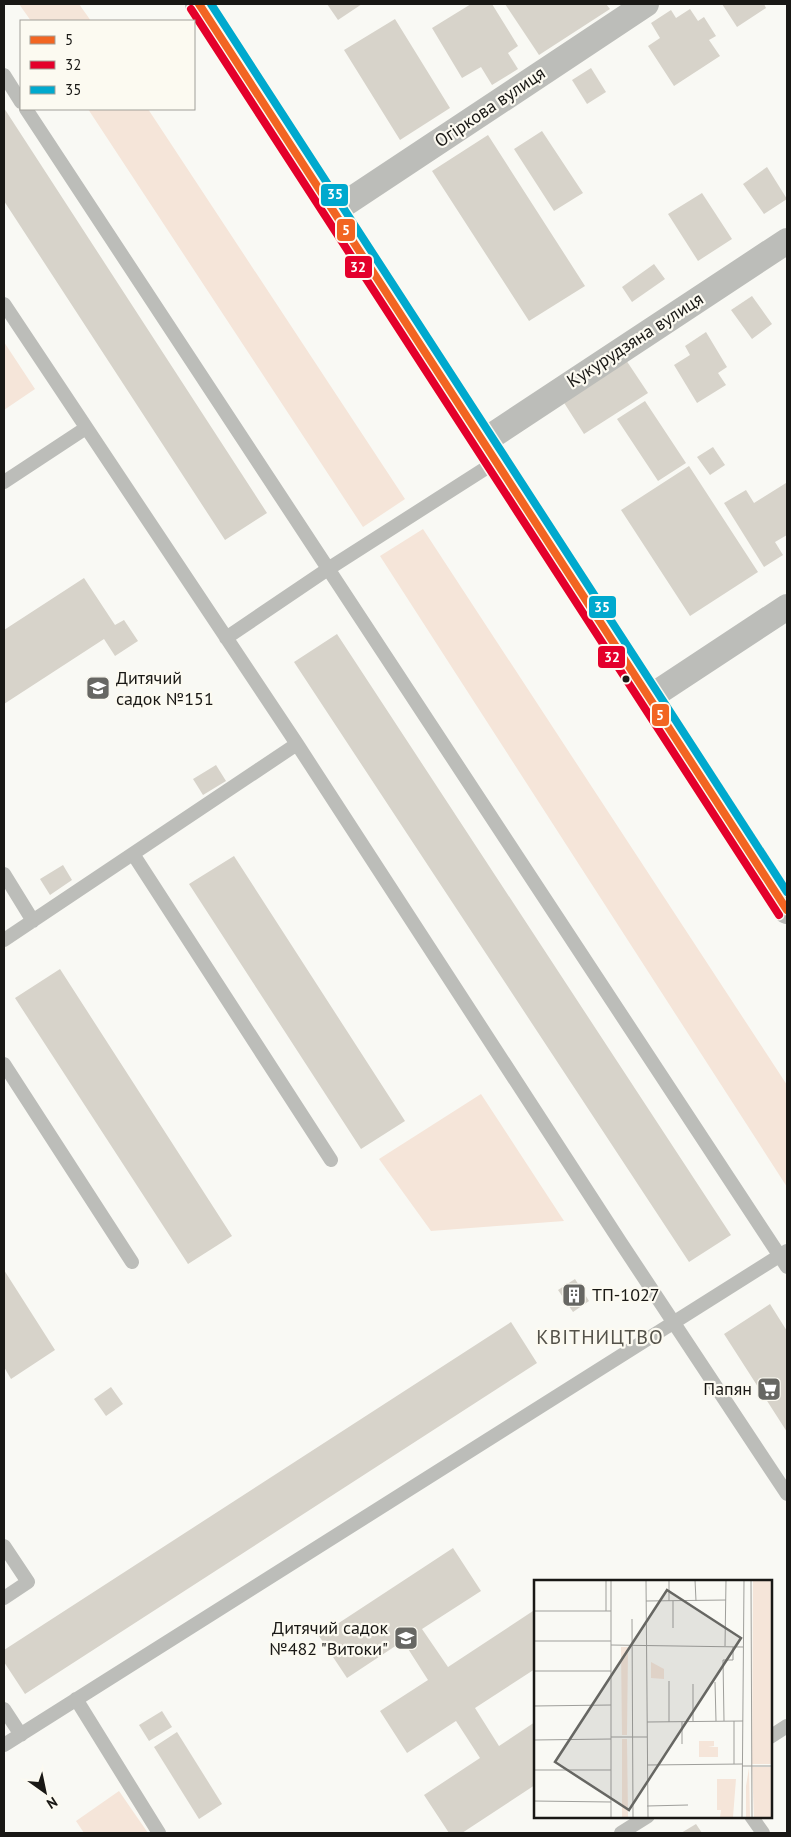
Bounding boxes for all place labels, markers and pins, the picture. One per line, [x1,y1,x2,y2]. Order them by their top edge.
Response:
place label: Дитячий садок №151 [116,666,214,710]
unlabelled marker [621,674,631,684]
school or university icon: Дитячий садок №151 [85,675,111,701]
building icon: ТП-1027 [561,1282,587,1308]
place label: ТП-1027 [592,1283,660,1306]
supermarket icon: Папян [756,1376,782,1402]
place label: Папян [703,1377,752,1400]
place label: Дитячий садок №482 "Витоки" [269,1616,388,1660]
school or university icon: Дитячий садок №482 "Витоки" [393,1625,419,1651]

